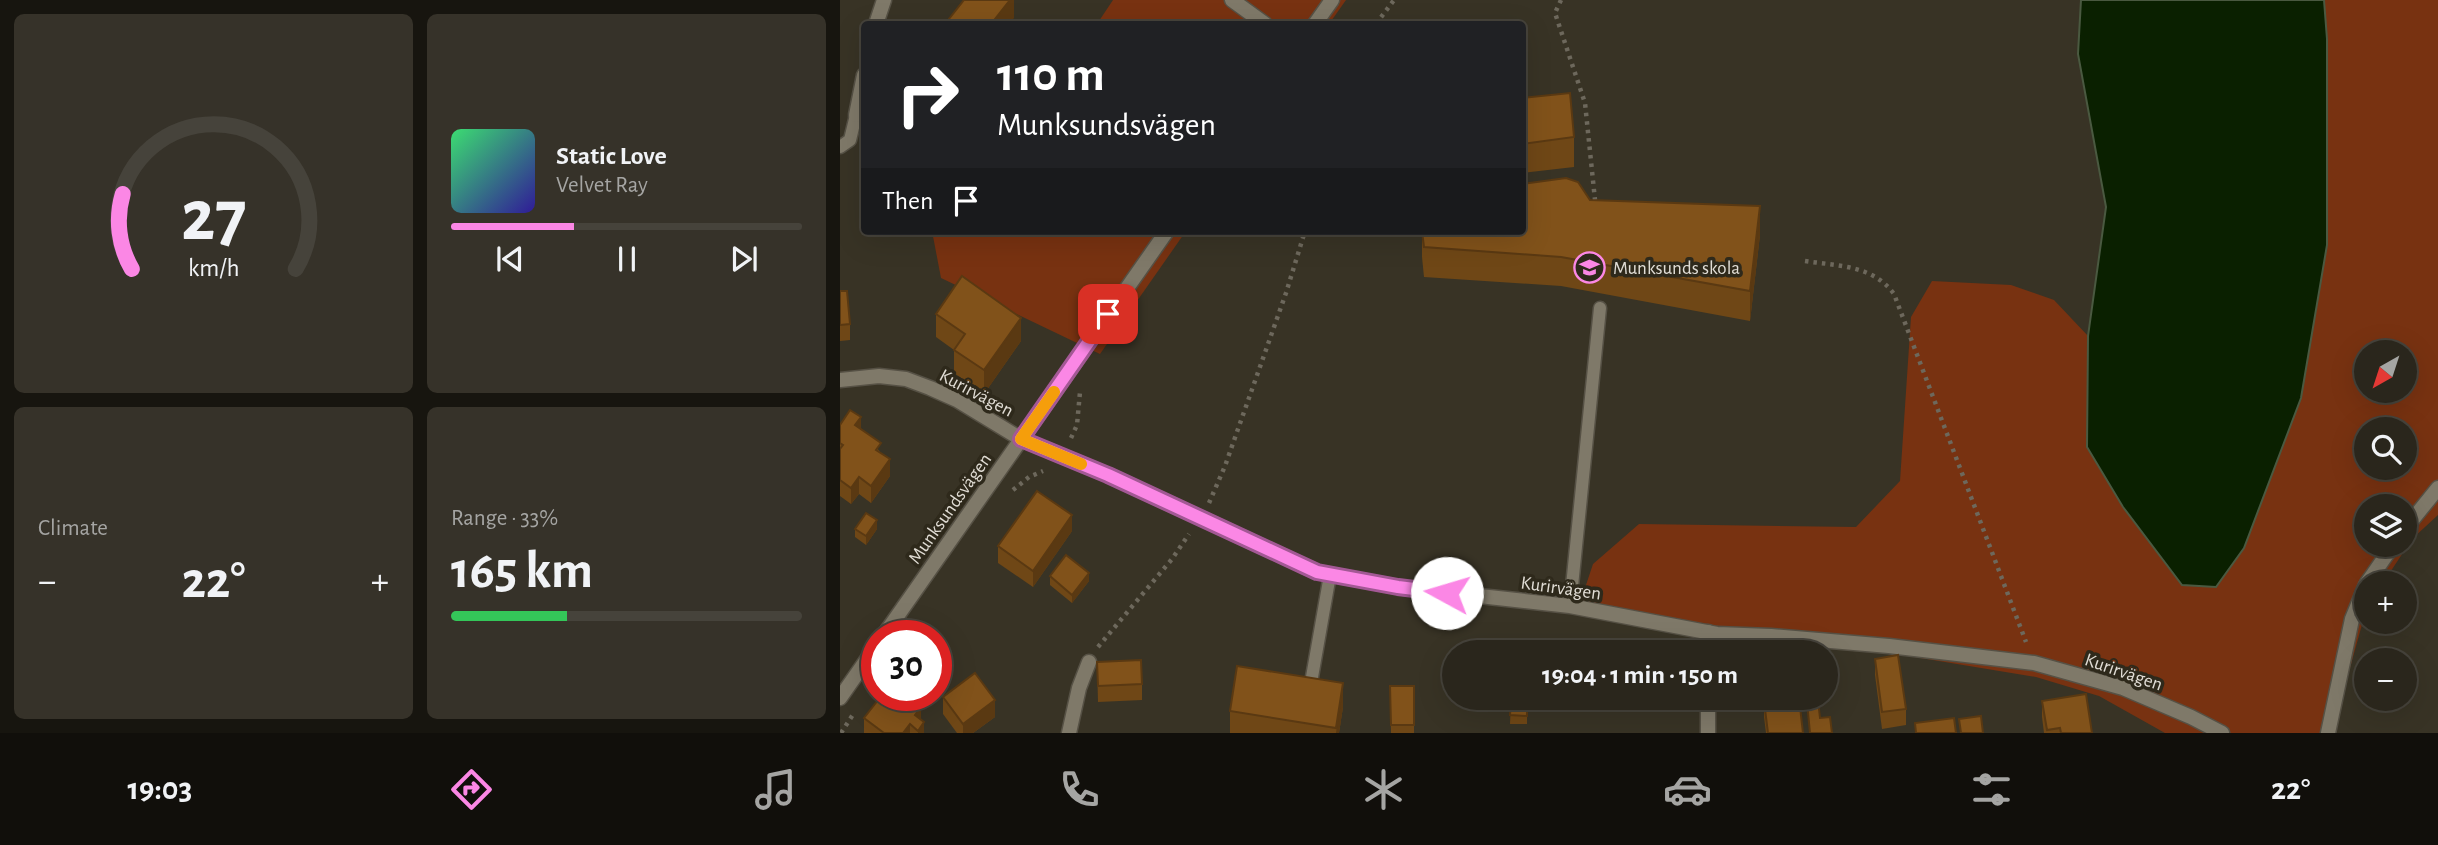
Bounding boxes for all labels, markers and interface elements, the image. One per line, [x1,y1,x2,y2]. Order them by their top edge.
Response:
icon: right [882,49,973,140]
text: 110 m [997,51,1105,100]
text: Munksundsvägen [997,109,1216,141]
text: Static Love [556,143,667,169]
text: Velvet Ray [556,174,648,197]
text: 27 [181,182,246,255]
icon: arrive [947,182,985,220]
text: Then [882,188,933,214]
icon: previous [491,240,529,278]
icon: pause [608,240,646,278]
icon: next [725,240,763,278]
school or university icon: Munksunds skola [1573,250,1607,284]
text: km/h [188,256,239,281]
place label: Munksunds skola [1613,259,1740,278]
pin [1078,284,1138,344]
icon: arrive [1089,295,1127,333]
north arrow [2354,340,2417,402]
map controls [2354,340,2417,711]
street label: Kurirvägen [936,366,1017,421]
button: search [2354,417,2417,480]
street label: Munksundsvägen [905,450,995,568]
button: layers [2354,494,2417,557]
text: Range · 33% [451,507,558,530]
text: Climate [38,517,108,540]
text: 165 km [451,545,593,597]
text: 22° [181,555,246,607]
position arrow [1410,556,1484,630]
text: − [38,563,56,601]
text: + [371,563,389,601]
button: + [2354,571,2417,634]
street label: Kurirvägen [1519,573,1602,604]
speed limit sign: 30 [861,620,952,711]
button: − [2354,648,2417,711]
street label: Kurirvägen [2082,650,2165,695]
text: 19:04 · 1 min · 150 m [1542,662,1738,688]
icon: directions [447,765,496,814]
icon: music [751,765,800,814]
icon: phone [1055,765,1104,814]
icon: climate [1359,765,1408,814]
icon: car [1663,765,1712,814]
icon: filters [1967,765,2016,814]
text: 19:03 [127,773,192,805]
text: 22° [2271,773,2310,805]

